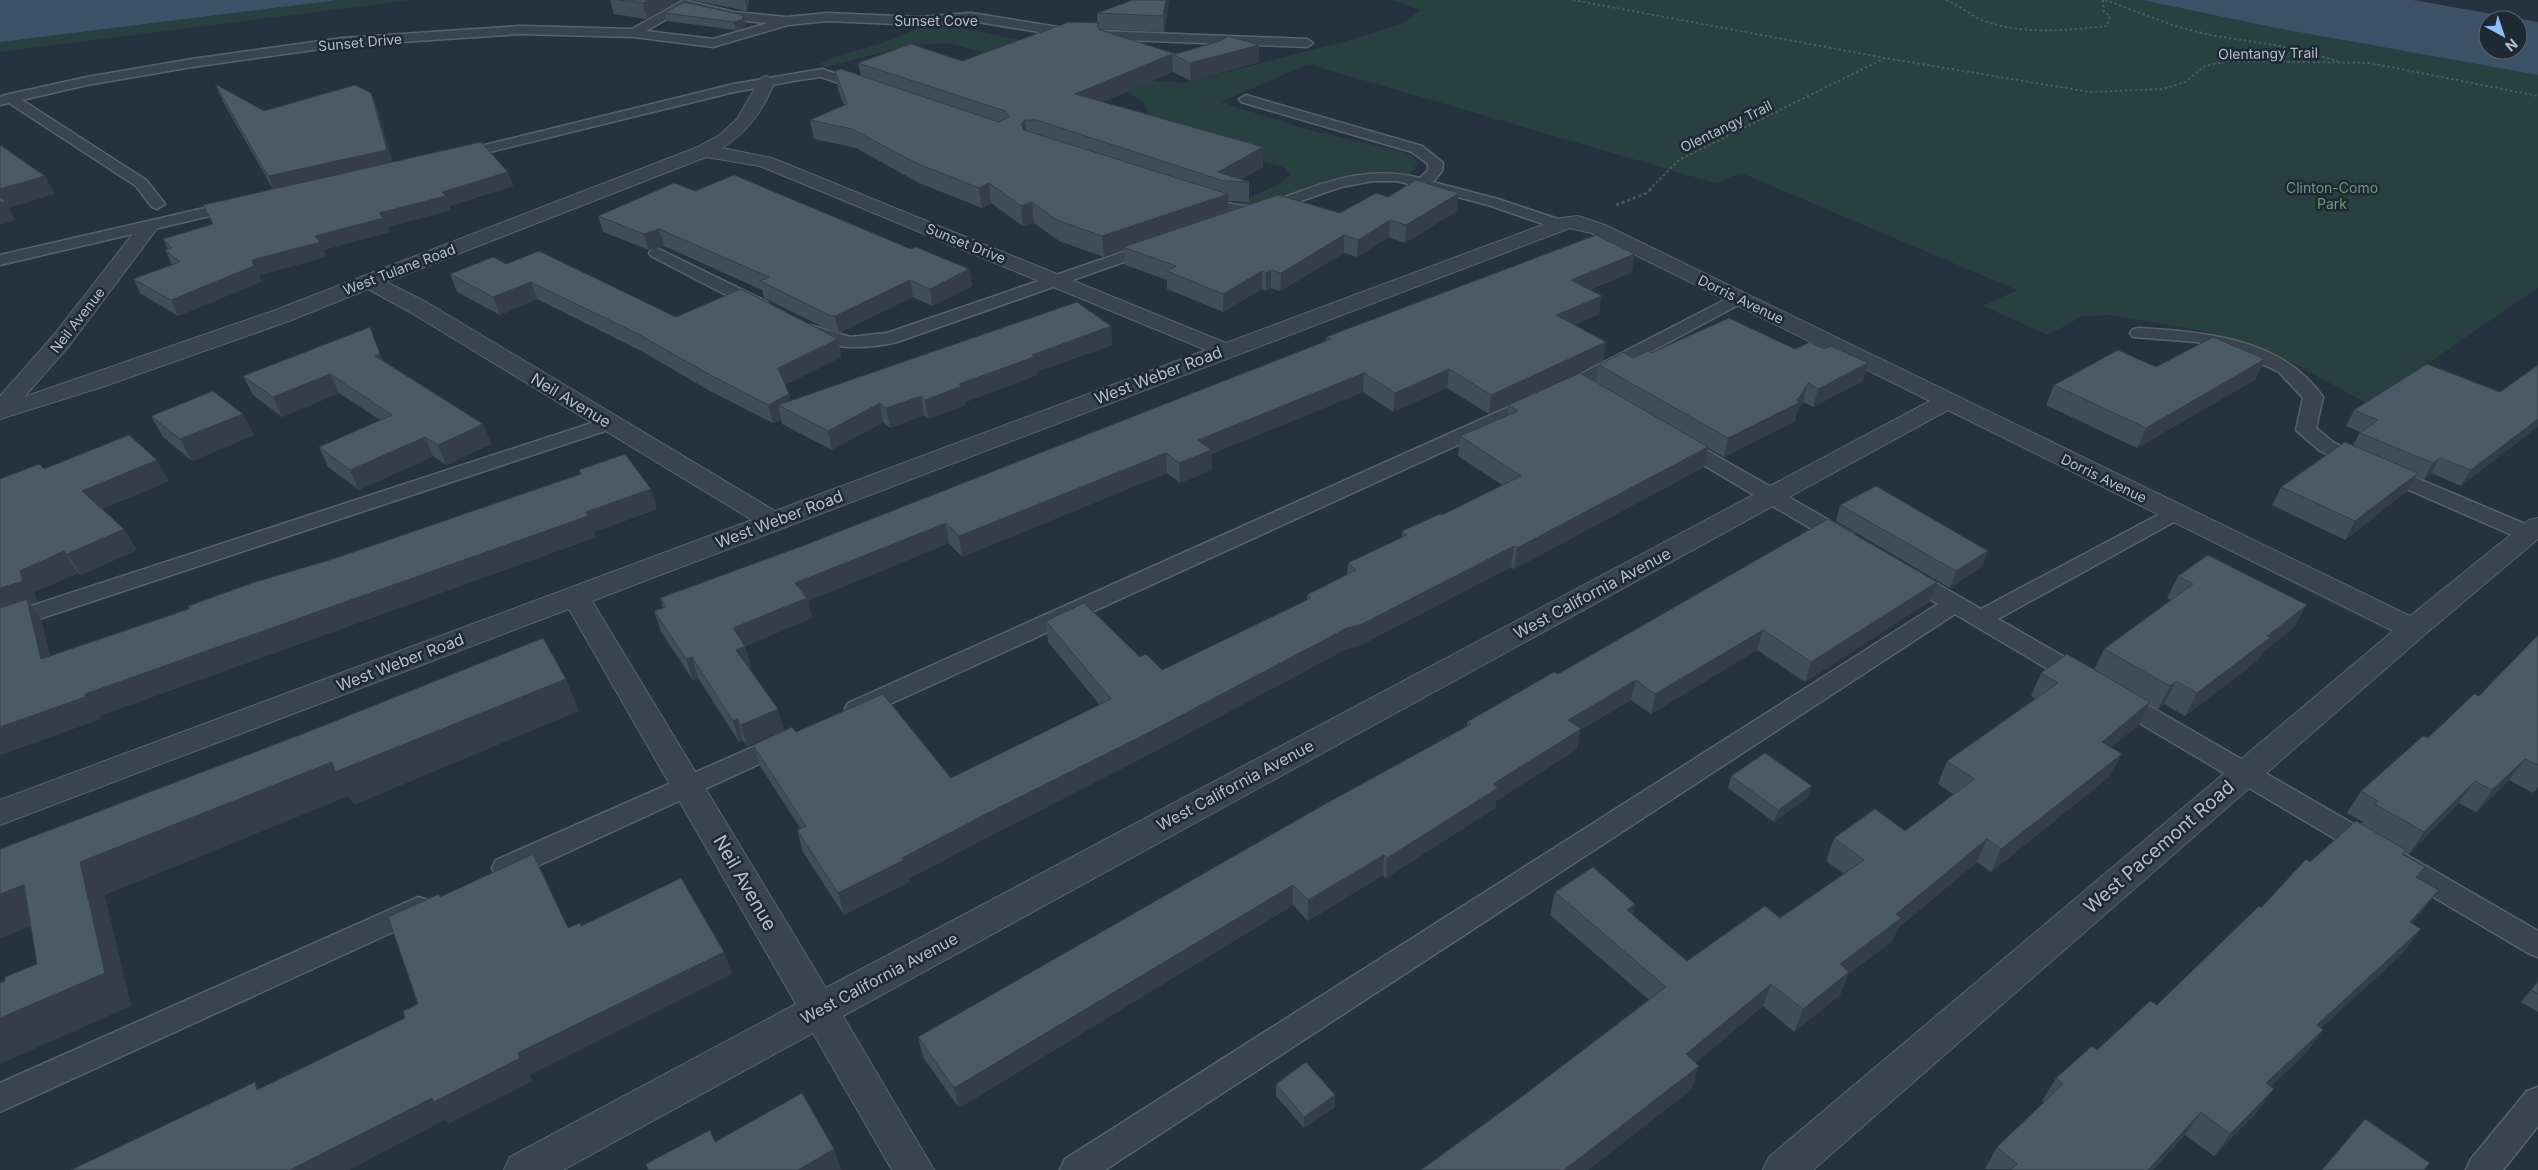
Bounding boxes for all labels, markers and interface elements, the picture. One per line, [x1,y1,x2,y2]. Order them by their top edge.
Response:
north arrow [2478,10,2528,60]
street label: Sunset Cove [894,12,978,29]
street label: Sunset Drive [317,30,403,54]
text: N [2502,35,2521,55]
street label: Olentangy Trail [2218,44,2318,62]
street label: Olentangy Trail [1677,96,1775,156]
park label: Clinton-Como Park [2286,179,2378,212]
street label: Sunset Drive [924,219,1008,267]
street label: West Tulane Road [340,240,458,298]
street label: Dorris Avenue [1695,271,1787,327]
street label: Neil Avenue [46,284,108,356]
street label: West Weber Road [1091,341,1225,409]
street label: Neil Avenue [527,368,615,432]
street label: Dorris Avenue [2058,450,2150,506]
street label: West Weber Road [712,485,846,553]
street label: West California Avenue [1510,543,1674,643]
street label: West Weber Road [333,628,467,696]
street label: West California Avenue [1153,735,1317,835]
street label: West Pacemont Road [2079,775,2239,919]
street label: Neil Avenue [708,831,782,935]
street label: West California Avenue [797,928,961,1028]

